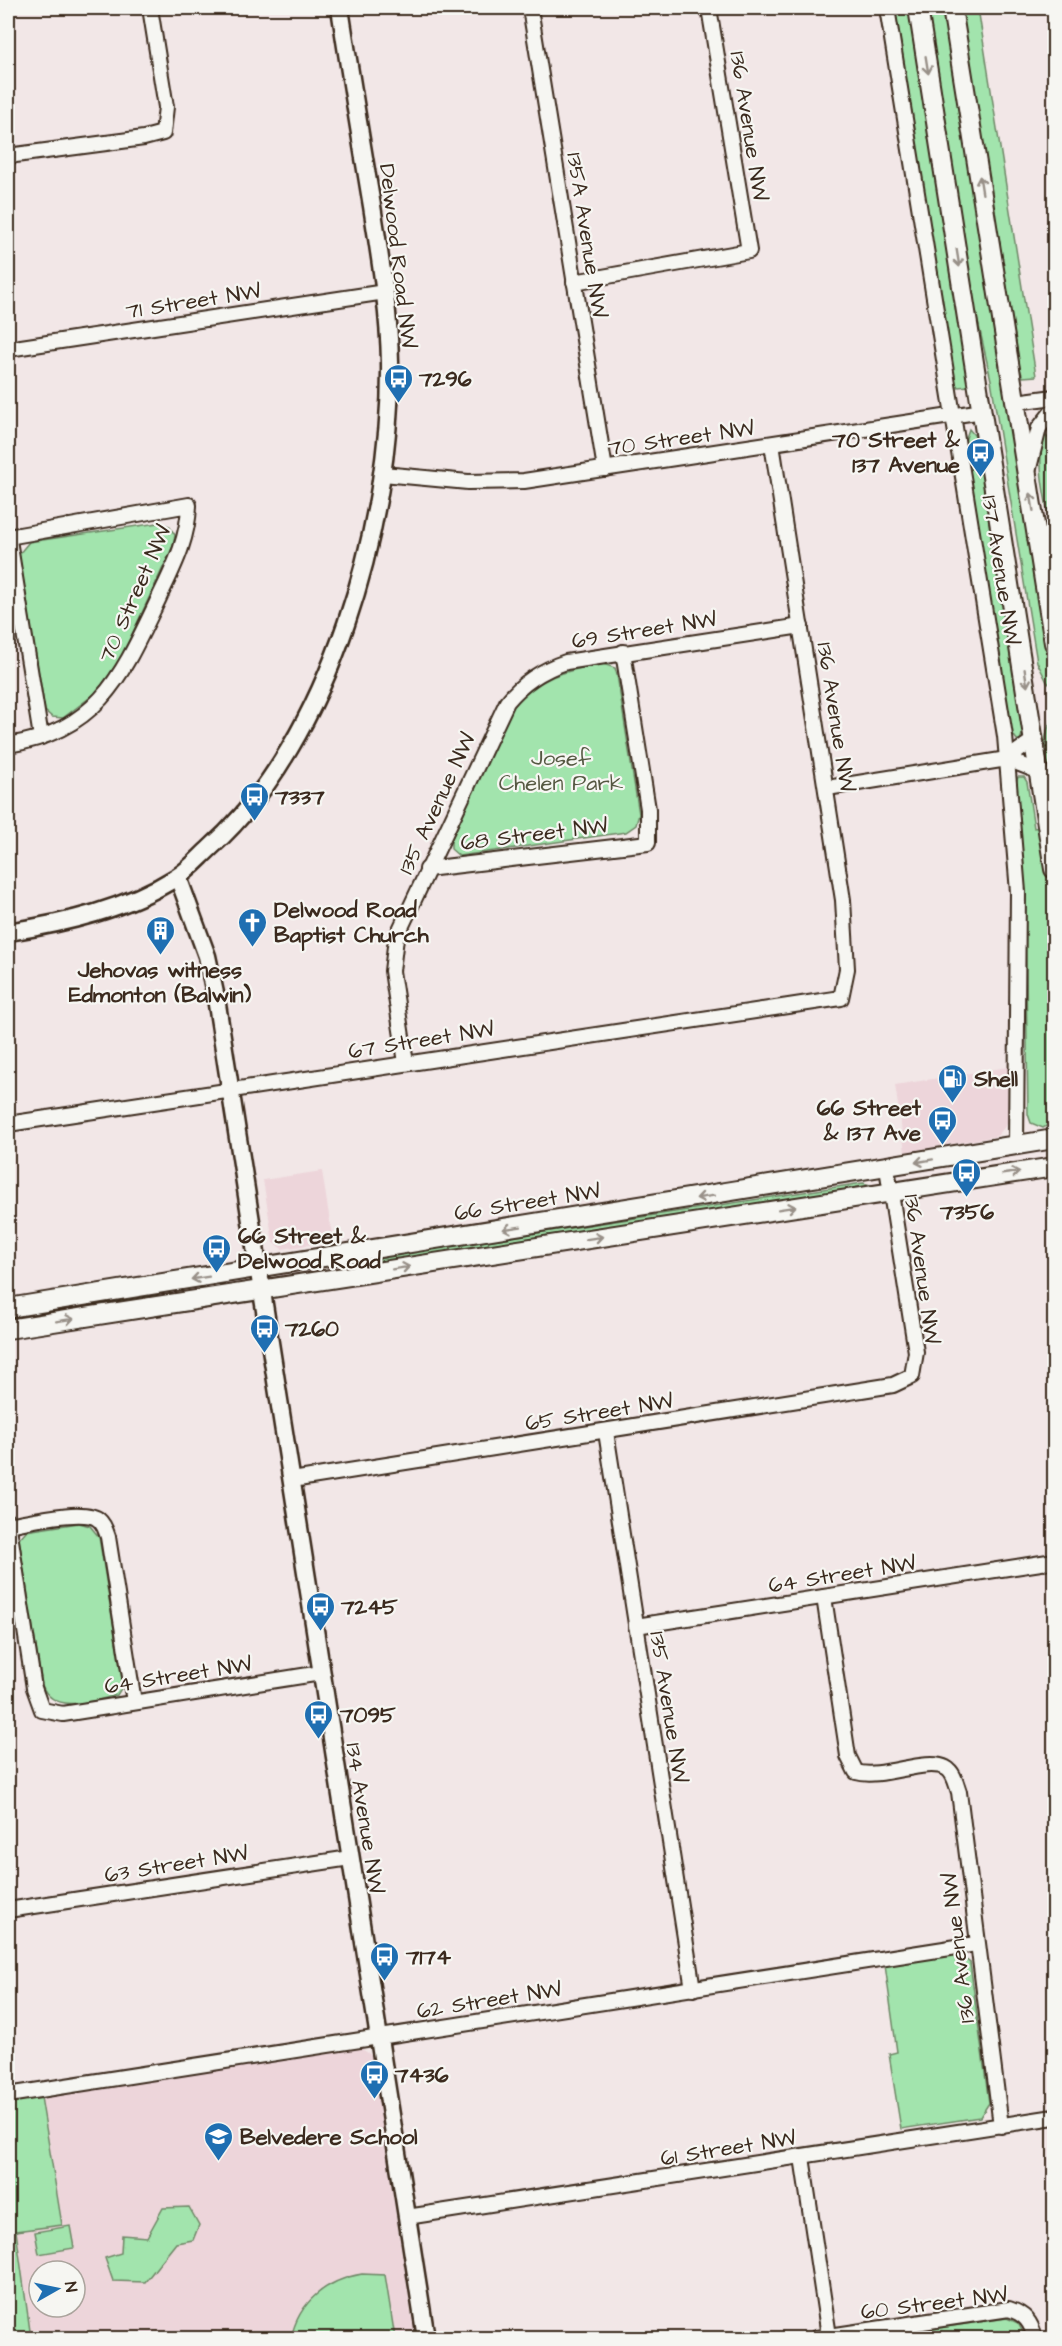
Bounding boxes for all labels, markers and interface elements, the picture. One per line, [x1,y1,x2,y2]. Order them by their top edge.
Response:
street label: 136 Avenue NW [721,49,776,204]
one-way arrow [922,55,933,75]
street label: 135A Avenue NW [558,150,615,321]
street label: Delwood Road NW [371,162,424,351]
one-way arrow [975,176,986,196]
one-way arrow [953,247,964,267]
street label: 71 Street NW [123,275,263,327]
bus stop icon: 7296 [382,362,414,404]
place label: 7296 [418,364,472,395]
street label: 70 Street NW [606,413,757,464]
place label: 70 Street & 137 Avenue [831,425,961,481]
bus stop icon: 70 Street & 137 Avenue [965,436,997,478]
street label: 137 Avenue NW [973,493,1028,648]
one-way arrow [1026,493,1037,513]
street label: 70 Street NW [91,520,180,667]
street label: 69 Street NW [570,604,719,657]
street label: 136 Avenue NW [808,640,863,795]
one-way arrow [1020,668,1031,688]
street label: 135 Avenue NW [391,727,484,880]
park label: Josef Chelen Park [499,743,624,799]
bus stop icon: 7337 [238,780,270,822]
place label: 7337 [274,782,325,813]
street label: 68 Street NW [459,810,610,859]
place label: Delwood Road Baptist Church [274,895,430,951]
church icon: Delwood Road Baptist Church [237,906,269,948]
building icon: Jehovas witness Edmonton (Balwin) [144,914,176,956]
place label: Jehovas witness Edmonton (Balwin) [69,955,252,1011]
street label: 67 Street NW [346,1014,497,1067]
fuel station icon: Shell [937,1062,969,1104]
place label: Shell [973,1064,1018,1095]
place label: 66 Street & 137 Ave [817,1093,922,1149]
bus stop icon: 66 Street & 137 Ave [926,1104,958,1146]
one-way arrow [915,1156,935,1167]
bus stop icon: 7356 [951,1156,983,1198]
one-way arrow [1000,1167,1020,1178]
street label: 66 Street NW [452,1176,603,1229]
one-way arrow [695,1191,715,1202]
street label: 136 Avenue NW [896,1192,947,1347]
place label: 7356 [939,1197,994,1228]
one-way arrow [776,1202,796,1213]
place label: 66 Street & Delwood Road [238,1221,382,1277]
one-way arrow [503,1223,523,1234]
bus stop icon: 66 Street & Delwood Road [201,1232,233,1274]
one-way arrow [584,1232,603,1243]
one-way arrow [391,1263,411,1274]
one-way arrow [190,1273,210,1284]
bus stop icon: 7260 [248,1312,280,1354]
place label: 7260 [284,1314,339,1345]
one-way arrow [55,1315,75,1326]
street label: 65 Street NW [523,1385,676,1439]
street label: 64 Street NW [766,1547,918,1601]
bus stop icon: 7245 [304,1590,336,1632]
place label: 7245 [340,1592,398,1623]
street label: 135 Avenue NW [641,1629,696,1786]
street label: 64 Street NW [102,1648,254,1702]
bus stop icon: 7095 [303,1698,335,1740]
place label: 7095 [339,1700,396,1731]
street label: 134 Avenue NW [337,1740,392,1896]
street label: 63 Street NW [102,1838,251,1891]
street label: 136 Avenue NW [934,1871,983,2025]
bus stop icon: 7174 [369,1940,401,1982]
place label: 7174 [405,1942,452,1973]
street label: 62 Street NW [415,1974,564,2027]
bus stop icon: 7436 [358,2058,390,2100]
place label: 7436 [394,2060,449,2091]
school or university icon: Belvedere School [203,2120,235,2162]
place label: Belvedere School [240,2122,418,2153]
street label: 61 Street NW [658,2122,798,2174]
north arrow [27,2259,87,2319]
street label: 60 Street NW [859,2279,1010,2328]
text: N [59,2280,82,2293]

